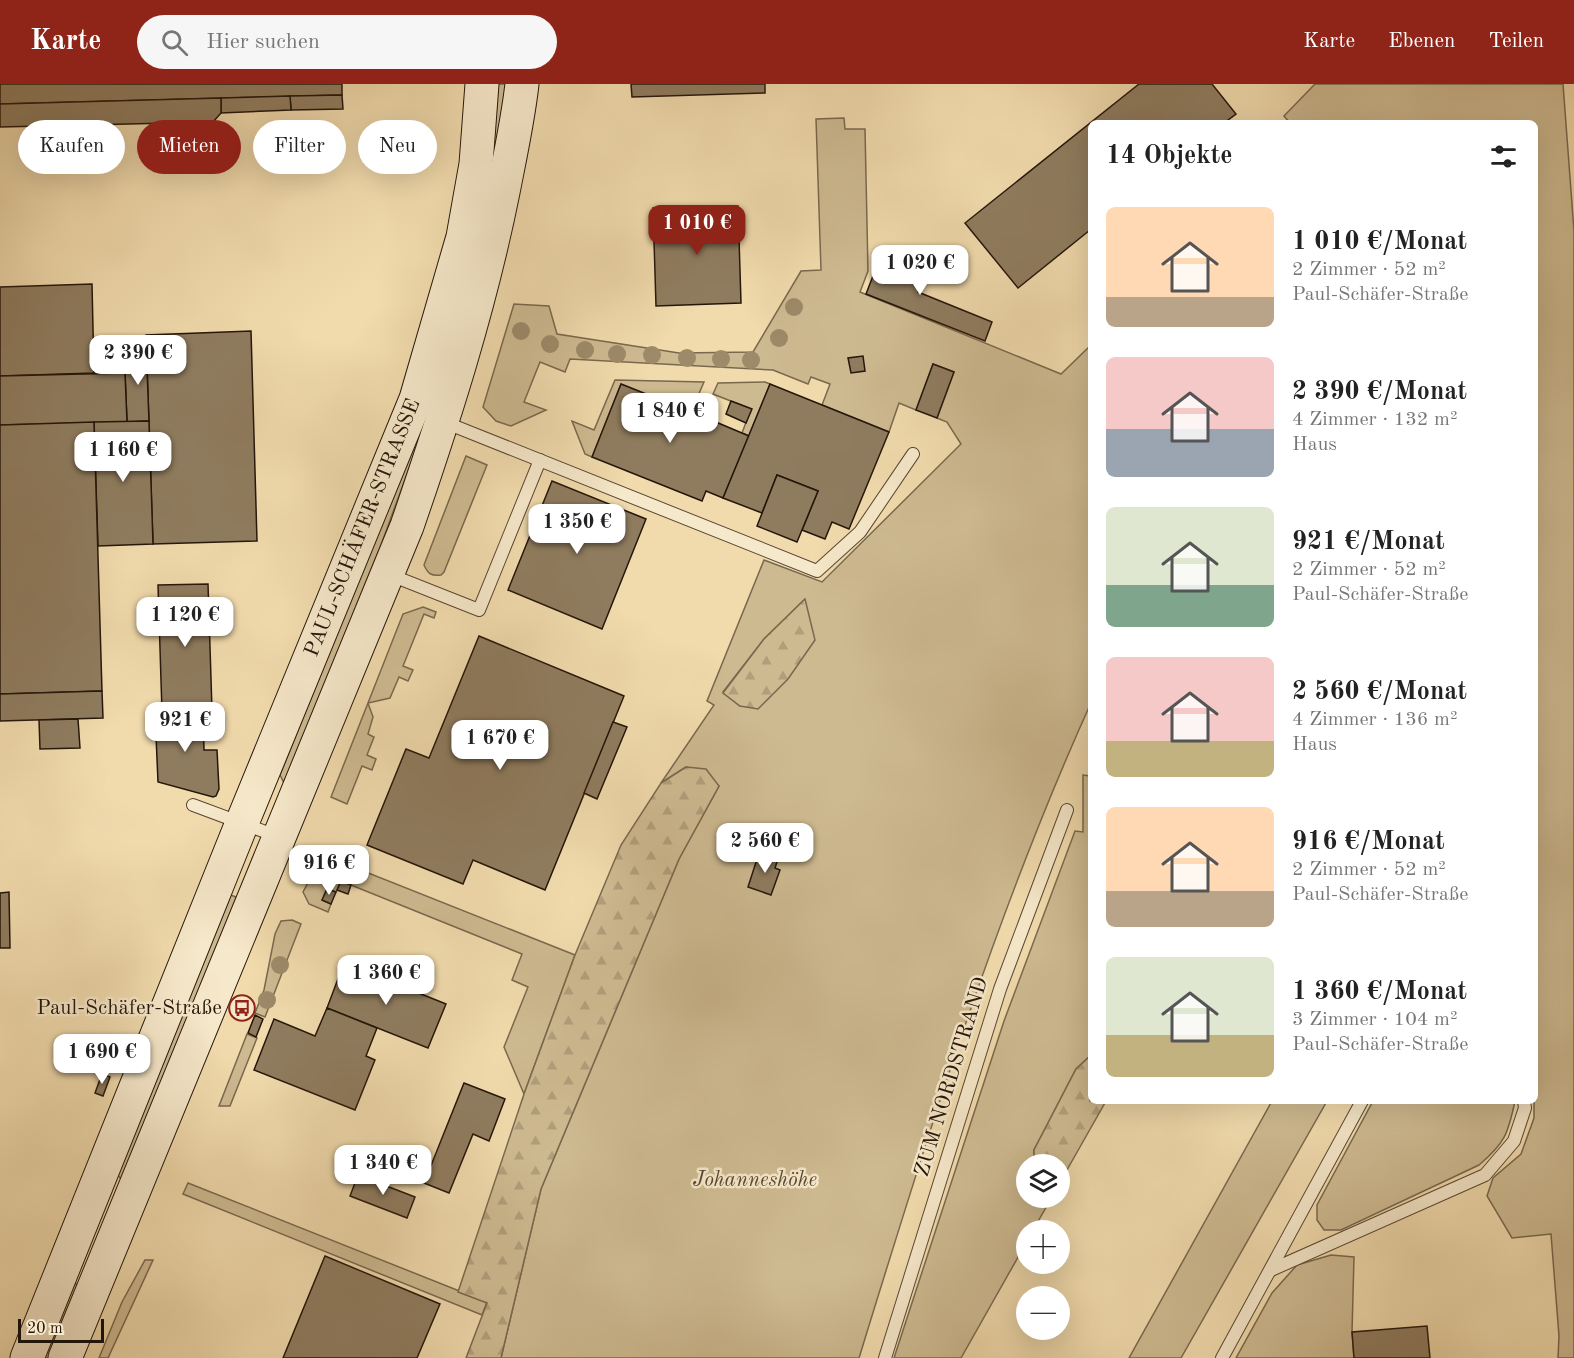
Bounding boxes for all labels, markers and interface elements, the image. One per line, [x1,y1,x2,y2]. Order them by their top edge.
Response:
search box [137,15,557,69]
icon: search [158,26,191,59]
text: Karte [30,28,101,56]
text: Hier suchen [206,31,320,53]
text: Karte [1303,31,1355,52]
text: Ebenen [1388,31,1455,52]
text: Teilen [1488,31,1544,52]
chip: Kaufen [18,120,125,174]
chip: Mieten [137,120,241,174]
chip: Filter [253,120,346,174]
chip: Neu [358,120,437,174]
icon: filters [1487,140,1520,173]
text: 14 Objekte [1106,143,1233,169]
pin: 1 010 € [642,205,752,256]
text: 1 010 € [662,214,732,234]
text: 1 010 €/Monat [1292,229,1467,255]
icon: home [1154,231,1226,303]
pin: 1 020 € [865,245,975,296]
text: 1 020 € [885,254,955,274]
text: 2 Zimmer · 52 m² [1292,260,1446,280]
text: Paul-Schäfer-Straße [1292,285,1469,305]
pin: 2 390 € [83,335,193,386]
text: 2 390 € [103,344,173,364]
text: 2 390 €/Monat [1292,379,1467,405]
icon: home [1154,381,1226,453]
pin: 1 840 € [615,393,725,444]
street label: PAUL-SCHÄFER-STRASSE [298,395,424,660]
text: 1 840 € [635,402,705,422]
text: 4 Zimmer · 132 m² [1292,410,1457,430]
pin: 1 160 € [68,432,178,483]
text: Haus [1292,435,1337,455]
text: 1 160 € [88,441,158,461]
pin: 1 350 € [522,504,632,555]
text: 1 350 € [542,513,612,533]
text: 921 €/Monat [1292,529,1445,555]
icon: home [1154,531,1226,603]
text: 2 Zimmer · 52 m² [1292,560,1446,580]
text: Paul-Schäfer-Straße [1292,585,1469,605]
pin: 1 120 € [130,597,240,648]
text: 1 120 € [150,606,220,626]
text: 2 560 €/Monat [1292,679,1467,705]
icon: home [1154,681,1226,753]
pin: 921 € [143,702,227,753]
text: 4 Zimmer · 136 m² [1292,710,1457,730]
text: 921 € [159,711,211,731]
pin: 1 670 € [445,720,555,771]
text: 1 670 € [465,729,535,749]
text: Haus [1292,735,1337,755]
pin: 2 560 € [710,823,820,874]
text: 916 €/Monat [1292,829,1445,855]
icon: home [1154,831,1226,903]
text: 2 560 € [730,832,800,852]
pin: 916 € [287,845,371,896]
text: 916 € [303,854,355,874]
text: 2 Zimmer · 52 m² [1292,860,1446,880]
text: Paul-Schäfer-Straße [1292,885,1469,905]
pin: 1 360 € [331,955,441,1006]
text: 1 360 € [351,964,421,984]
street label: ZUM NORDSTRAND [912,975,992,1179]
text: 1 360 €/Monat [1292,979,1467,1005]
icon: home [1154,981,1226,1053]
bus stop icon: Paul-Schäfer-Straße [227,993,257,1023]
place label: Paul-Schäfer-Straße [37,998,222,1019]
text: 3 Zimmer · 104 m² [1292,1010,1457,1030]
pin: 1 690 € [47,1034,157,1085]
text: Paul-Schäfer-Straße [1292,1035,1469,1055]
text: 1 690 € [67,1043,137,1063]
pin: 1 340 € [328,1145,438,1196]
text: 1 340 € [348,1154,418,1174]
map controls [1016,1154,1070,1340]
button: layers [1016,1154,1070,1208]
park label: Johanneshöhe [693,1170,817,1191]
button: + [1016,1220,1070,1274]
button: − [1016,1286,1070,1340]
scale bar [18,1316,104,1344]
text: 20 m [27,1321,63,1337]

